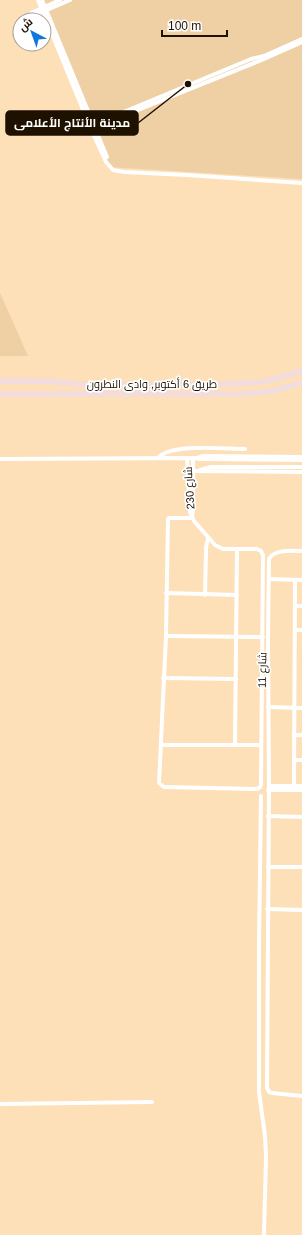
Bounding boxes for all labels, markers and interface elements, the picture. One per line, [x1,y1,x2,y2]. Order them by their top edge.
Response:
north arrow [12,12,52,52]
scale bar [162,12,227,38]
text: ش [16,15,35,34]
text: 100 m [168,19,201,33]
callout: مدينة الأنتاج الأعلامى [6,111,138,135]
text: مدينة الأنتاج الأعلامى [14,116,130,132]
street label: طريق 6 أكتوبر, وادى النطرون [87,377,217,391]
street label: شارع 230 [182,466,198,510]
street label: شارع 11 [256,652,270,688]

